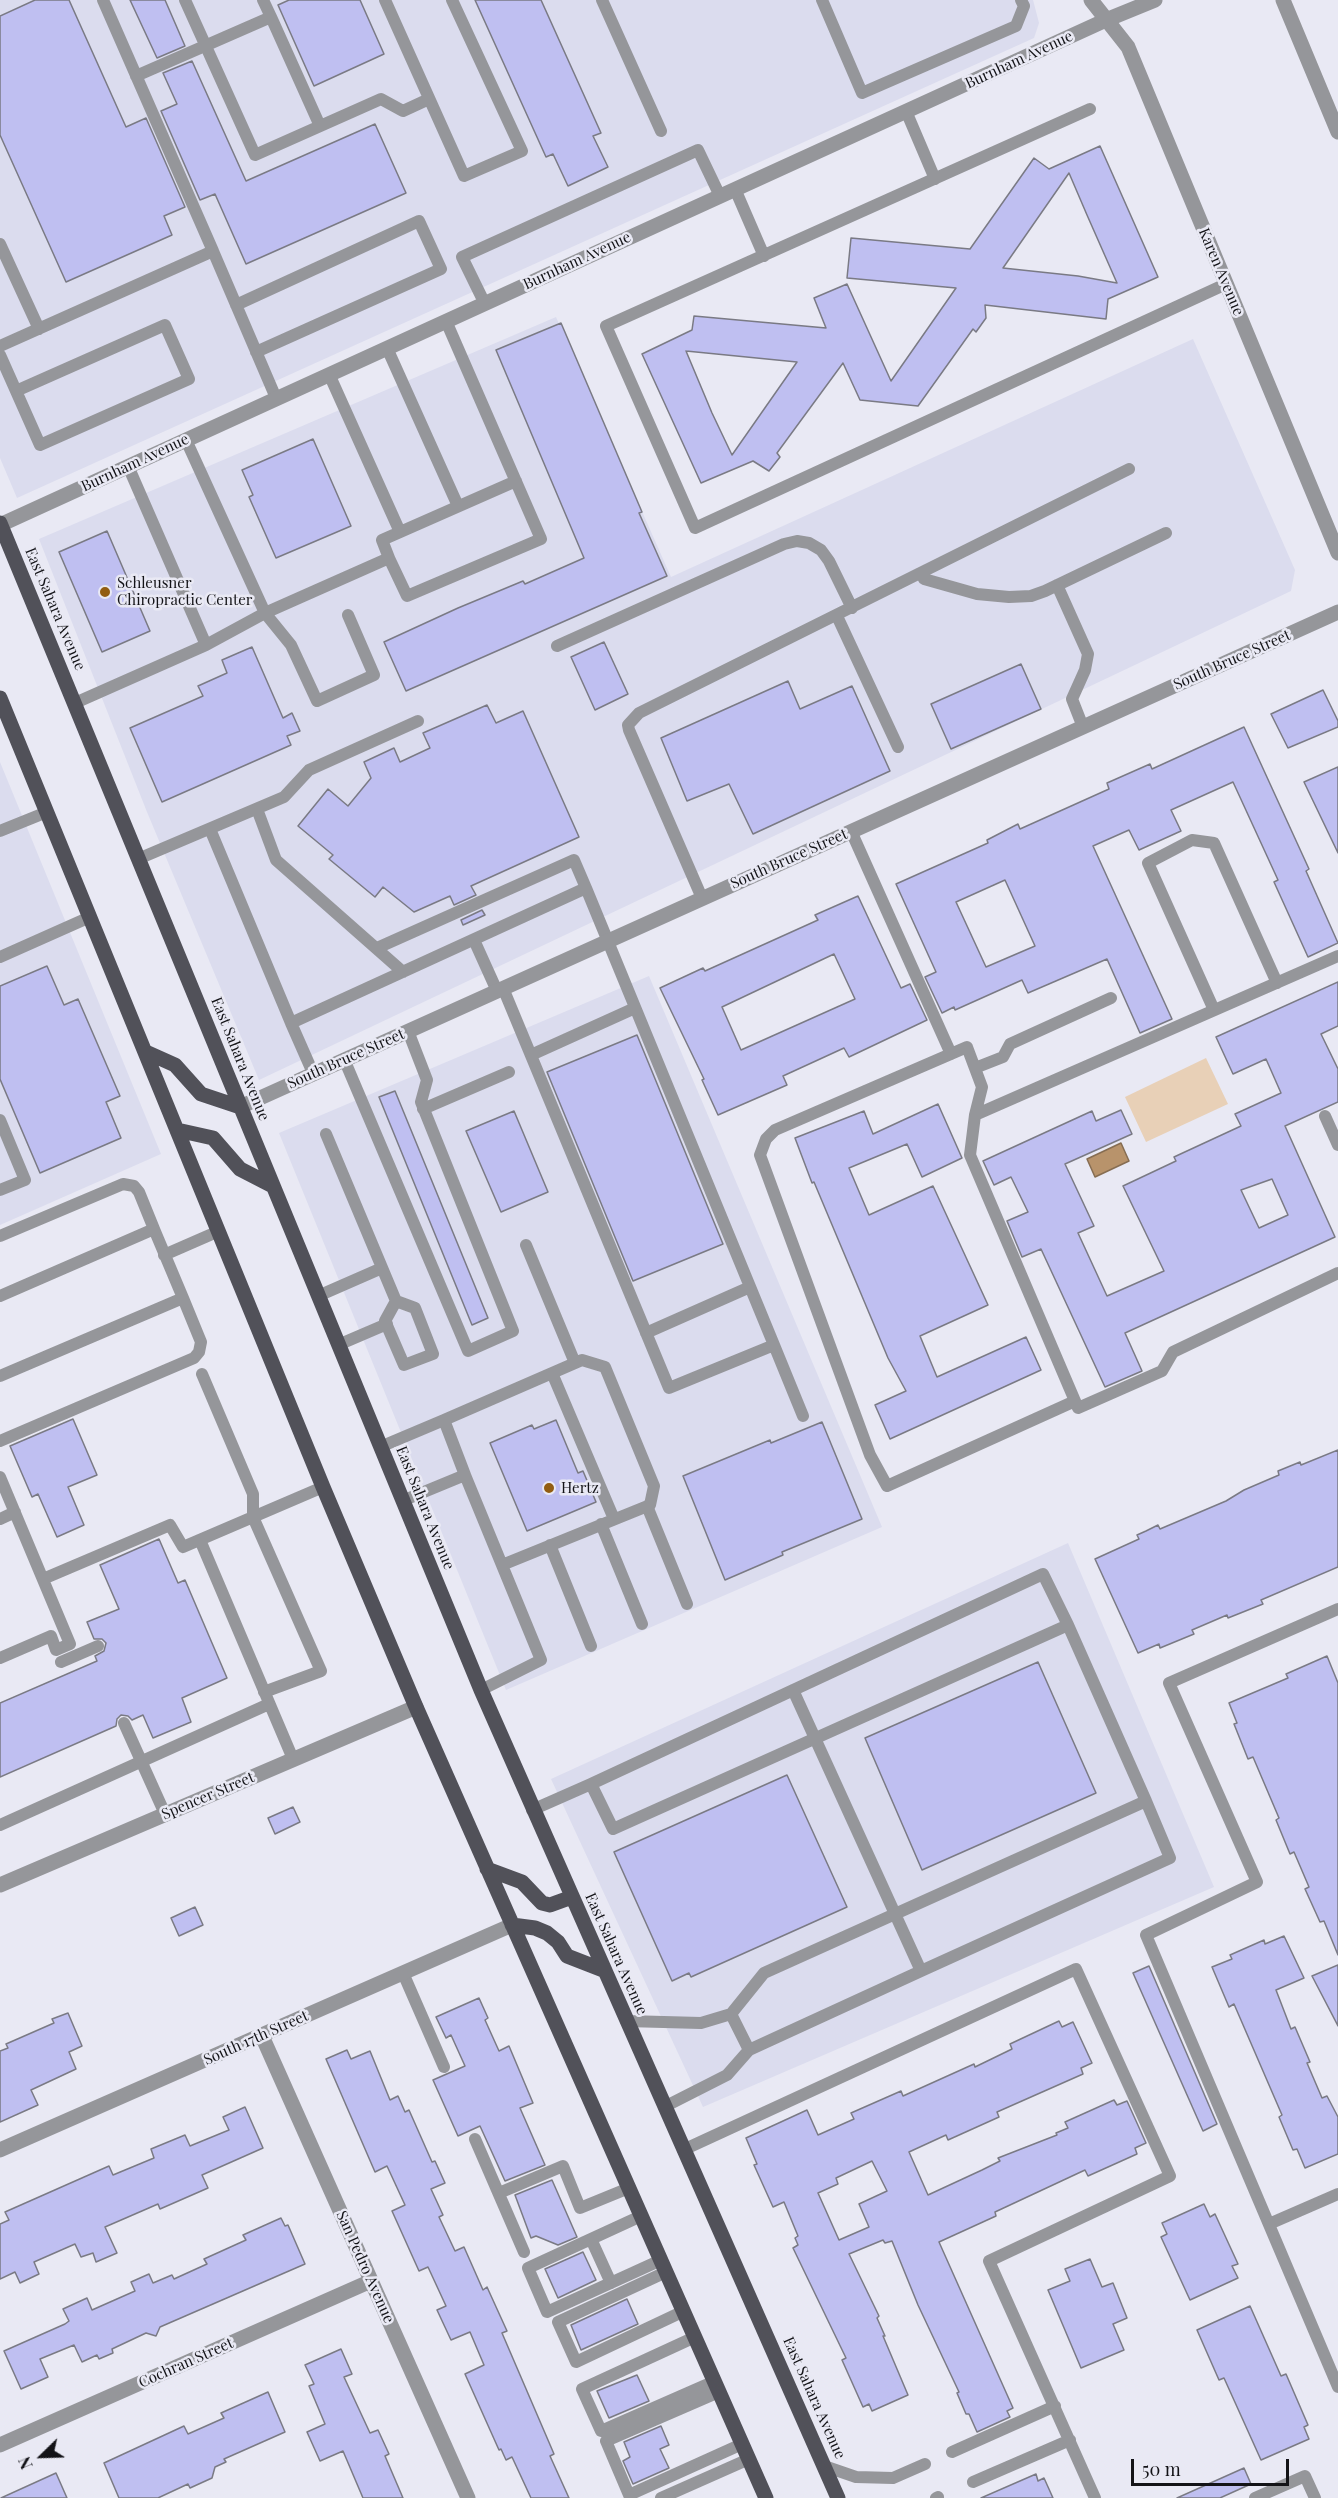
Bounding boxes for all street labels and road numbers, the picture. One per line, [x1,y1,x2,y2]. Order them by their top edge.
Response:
street label: Burnham Avenue [962,27,1076,93]
street label: Karen Avenue [1194,225,1248,319]
street label: Burnham Avenue [520,228,634,294]
street label: Burnham Avenue [78,430,192,496]
street label: East Sahara Avenue [21,545,89,673]
street label: South Bruce Street [1171,626,1293,694]
street label: South Bruce Street [728,825,850,893]
street label: East Sahara Avenue [207,995,273,1123]
street label: South Bruce Street [285,1025,407,1093]
street label: East Sahara Avenue [392,1444,458,1572]
street label: Spencer Street [159,1768,257,1824]
street label: East Sahara Avenue [581,1890,651,2018]
street label: South 17th Street [201,2007,311,2069]
street label: San Pedro Avenue [332,2208,398,2326]
street label: Cochran Street [136,2334,236,2392]
street label: East Sahara Avenue [779,2334,849,2462]

